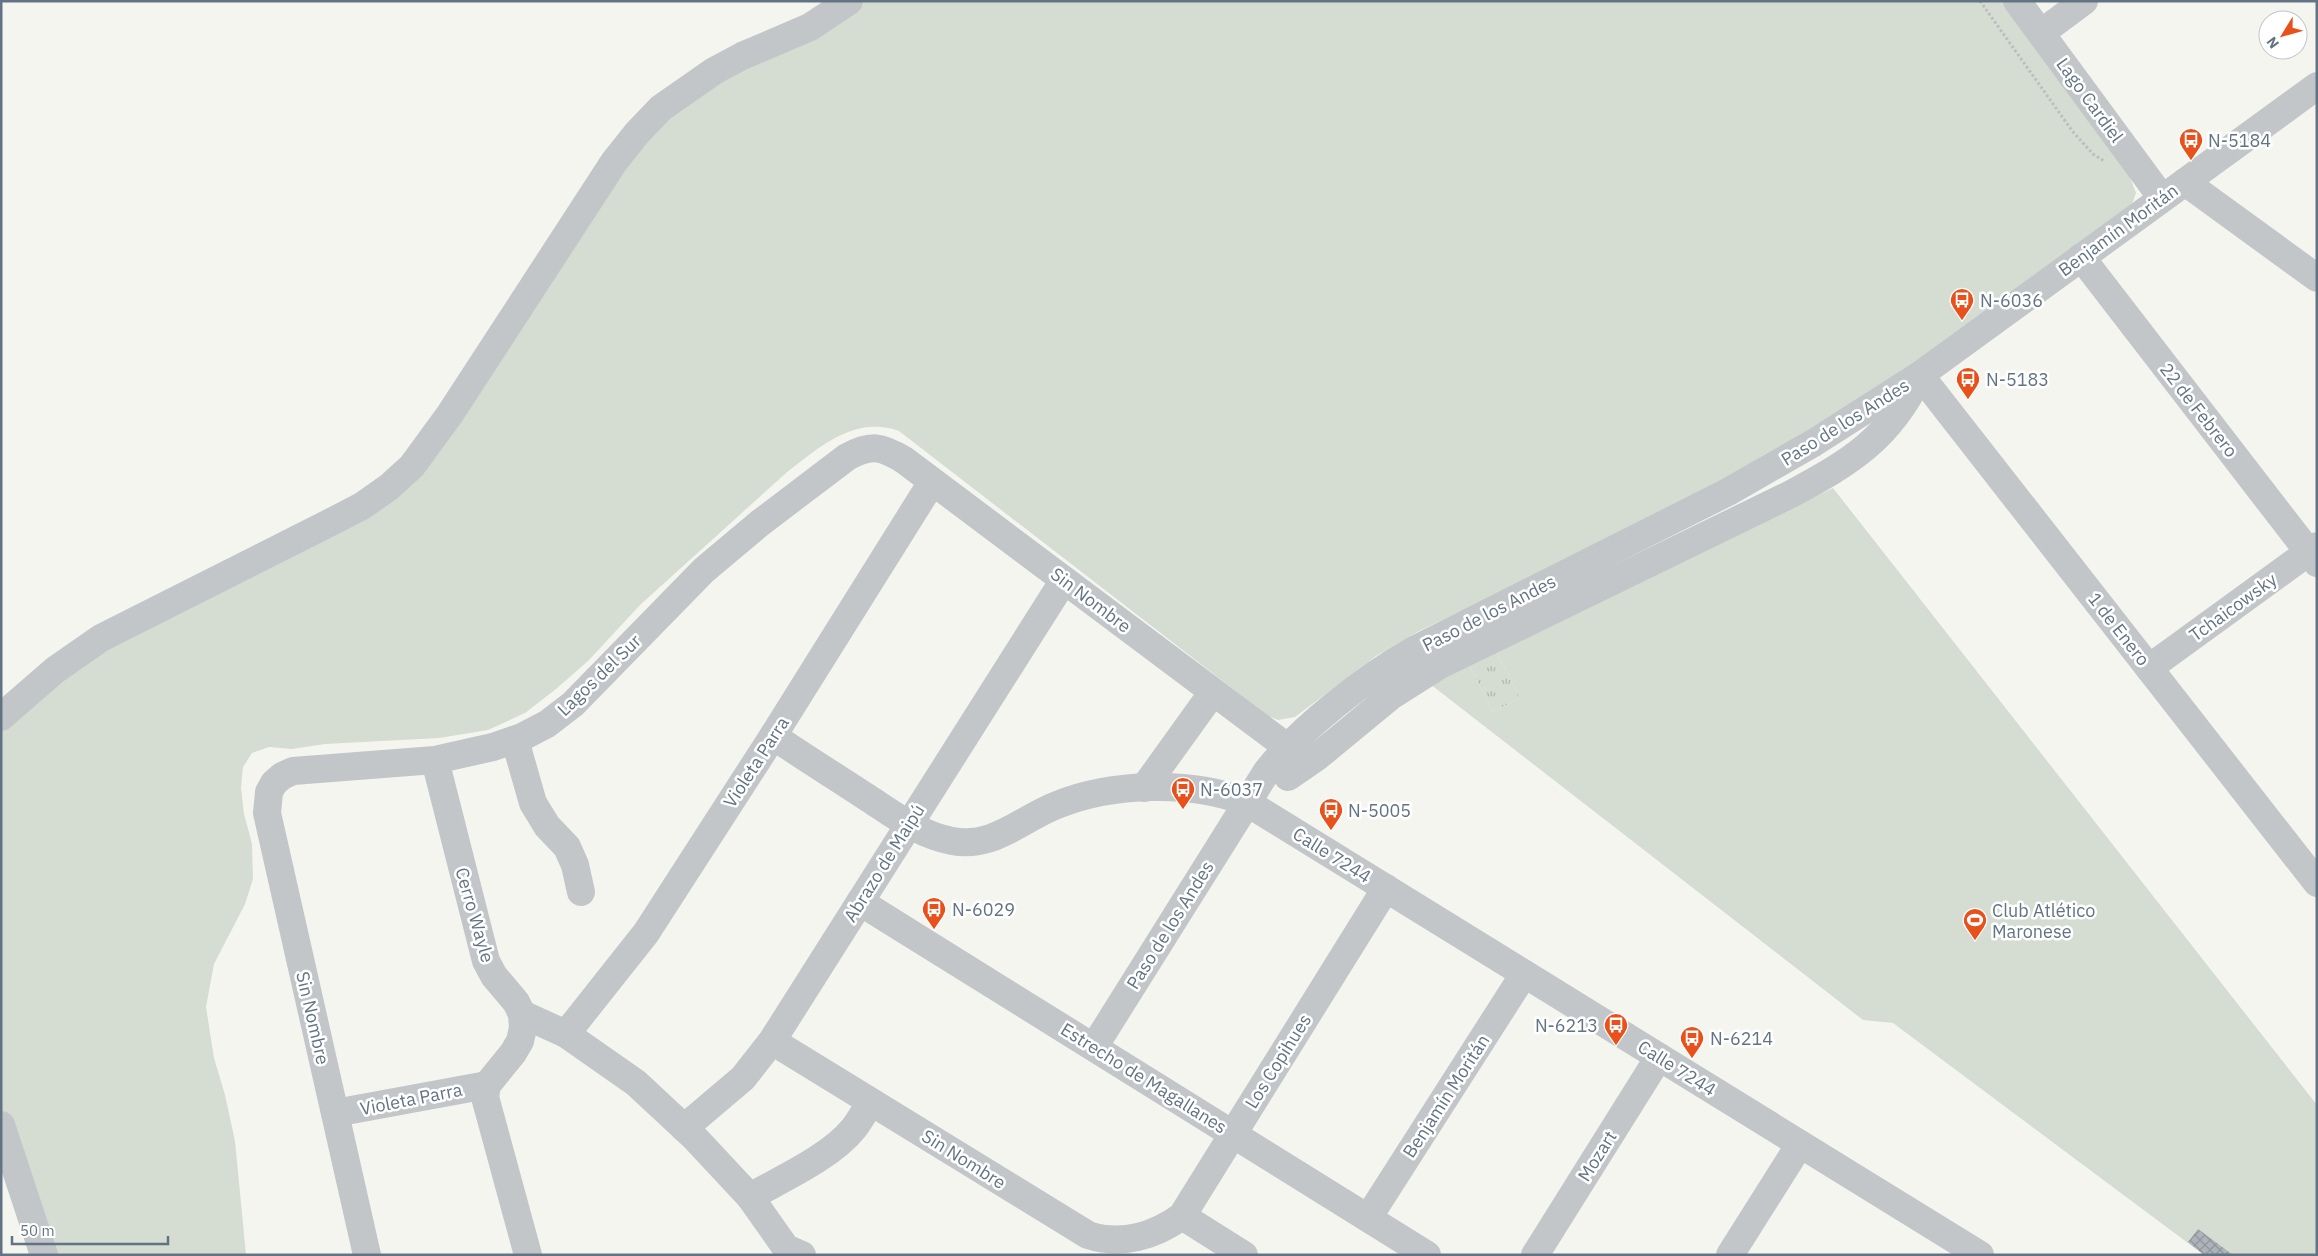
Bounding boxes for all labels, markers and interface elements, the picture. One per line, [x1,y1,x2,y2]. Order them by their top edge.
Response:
north arrow [2258,10,2308,60]
text: N [2262,33,2283,52]
street label: Lago Cardiel [2051,53,2129,147]
bus stop icon: N-5184 [2178,127,2204,161]
place label: N-5184 [2208,129,2271,152]
street label: Benjamín Moritán [2054,179,2182,281]
bus stop icon: N-6036 [1949,287,1975,321]
place label: N-6036 [1980,289,2043,312]
street label: 22 de Febrero [2155,358,2243,462]
bus stop icon: N-5183 [1955,366,1981,400]
place label: N-5183 [1986,368,2049,391]
street label: Paso de los Andes [1777,373,1913,471]
street label: Sin Nombre [1046,562,1136,638]
street label: Tchaicowsky [2185,568,2281,646]
street label: Paso de los Andes [1418,569,1560,657]
street label: 1 de Enero [2083,588,2155,670]
street label: Lagos del Sur [552,629,646,721]
street label: Violeta Parra [718,712,794,812]
bus stop icon: N-6037 [1170,776,1196,810]
place label: N-6037 [1200,778,1263,801]
bus stop icon: N-5005 [1318,797,1344,831]
place label: N-5005 [1348,799,1411,822]
street label: Abrazo de Maipú [839,800,929,926]
street label: Calle 7244 [1289,822,1375,888]
street label: Paso de los Andes [1121,857,1219,993]
street label: Cerro Wayle [450,865,500,965]
bus stop icon: N-6029 [921,896,947,930]
place label: N-6029 [952,898,1015,921]
place label: Club Atlético Maronese [1992,899,2095,943]
sports icon: Club Atlético Maronese [1962,907,1988,941]
street label: Sin Nombre [291,969,335,1067]
street label: Los Copihues [1240,1009,1316,1113]
bus stop icon: N-6213 [1603,1012,1629,1046]
place label: N-6213 [1535,1014,1598,1037]
street label: Estrecho de Magallanes [1057,1018,1231,1138]
bus stop icon: N-6214 [1679,1025,1705,1059]
place label: N-6214 [1710,1027,1773,1050]
street label: Benjamín Moritán [1398,1030,1494,1162]
street label: Calle 7244 [1634,1035,1720,1101]
street label: Violeta Parra [358,1078,464,1120]
street label: Sin Nombre [918,1124,1010,1194]
street label: Mozart [1573,1126,1621,1186]
scale bar [12,1214,169,1246]
text: 50 m [20,1221,55,1240]

